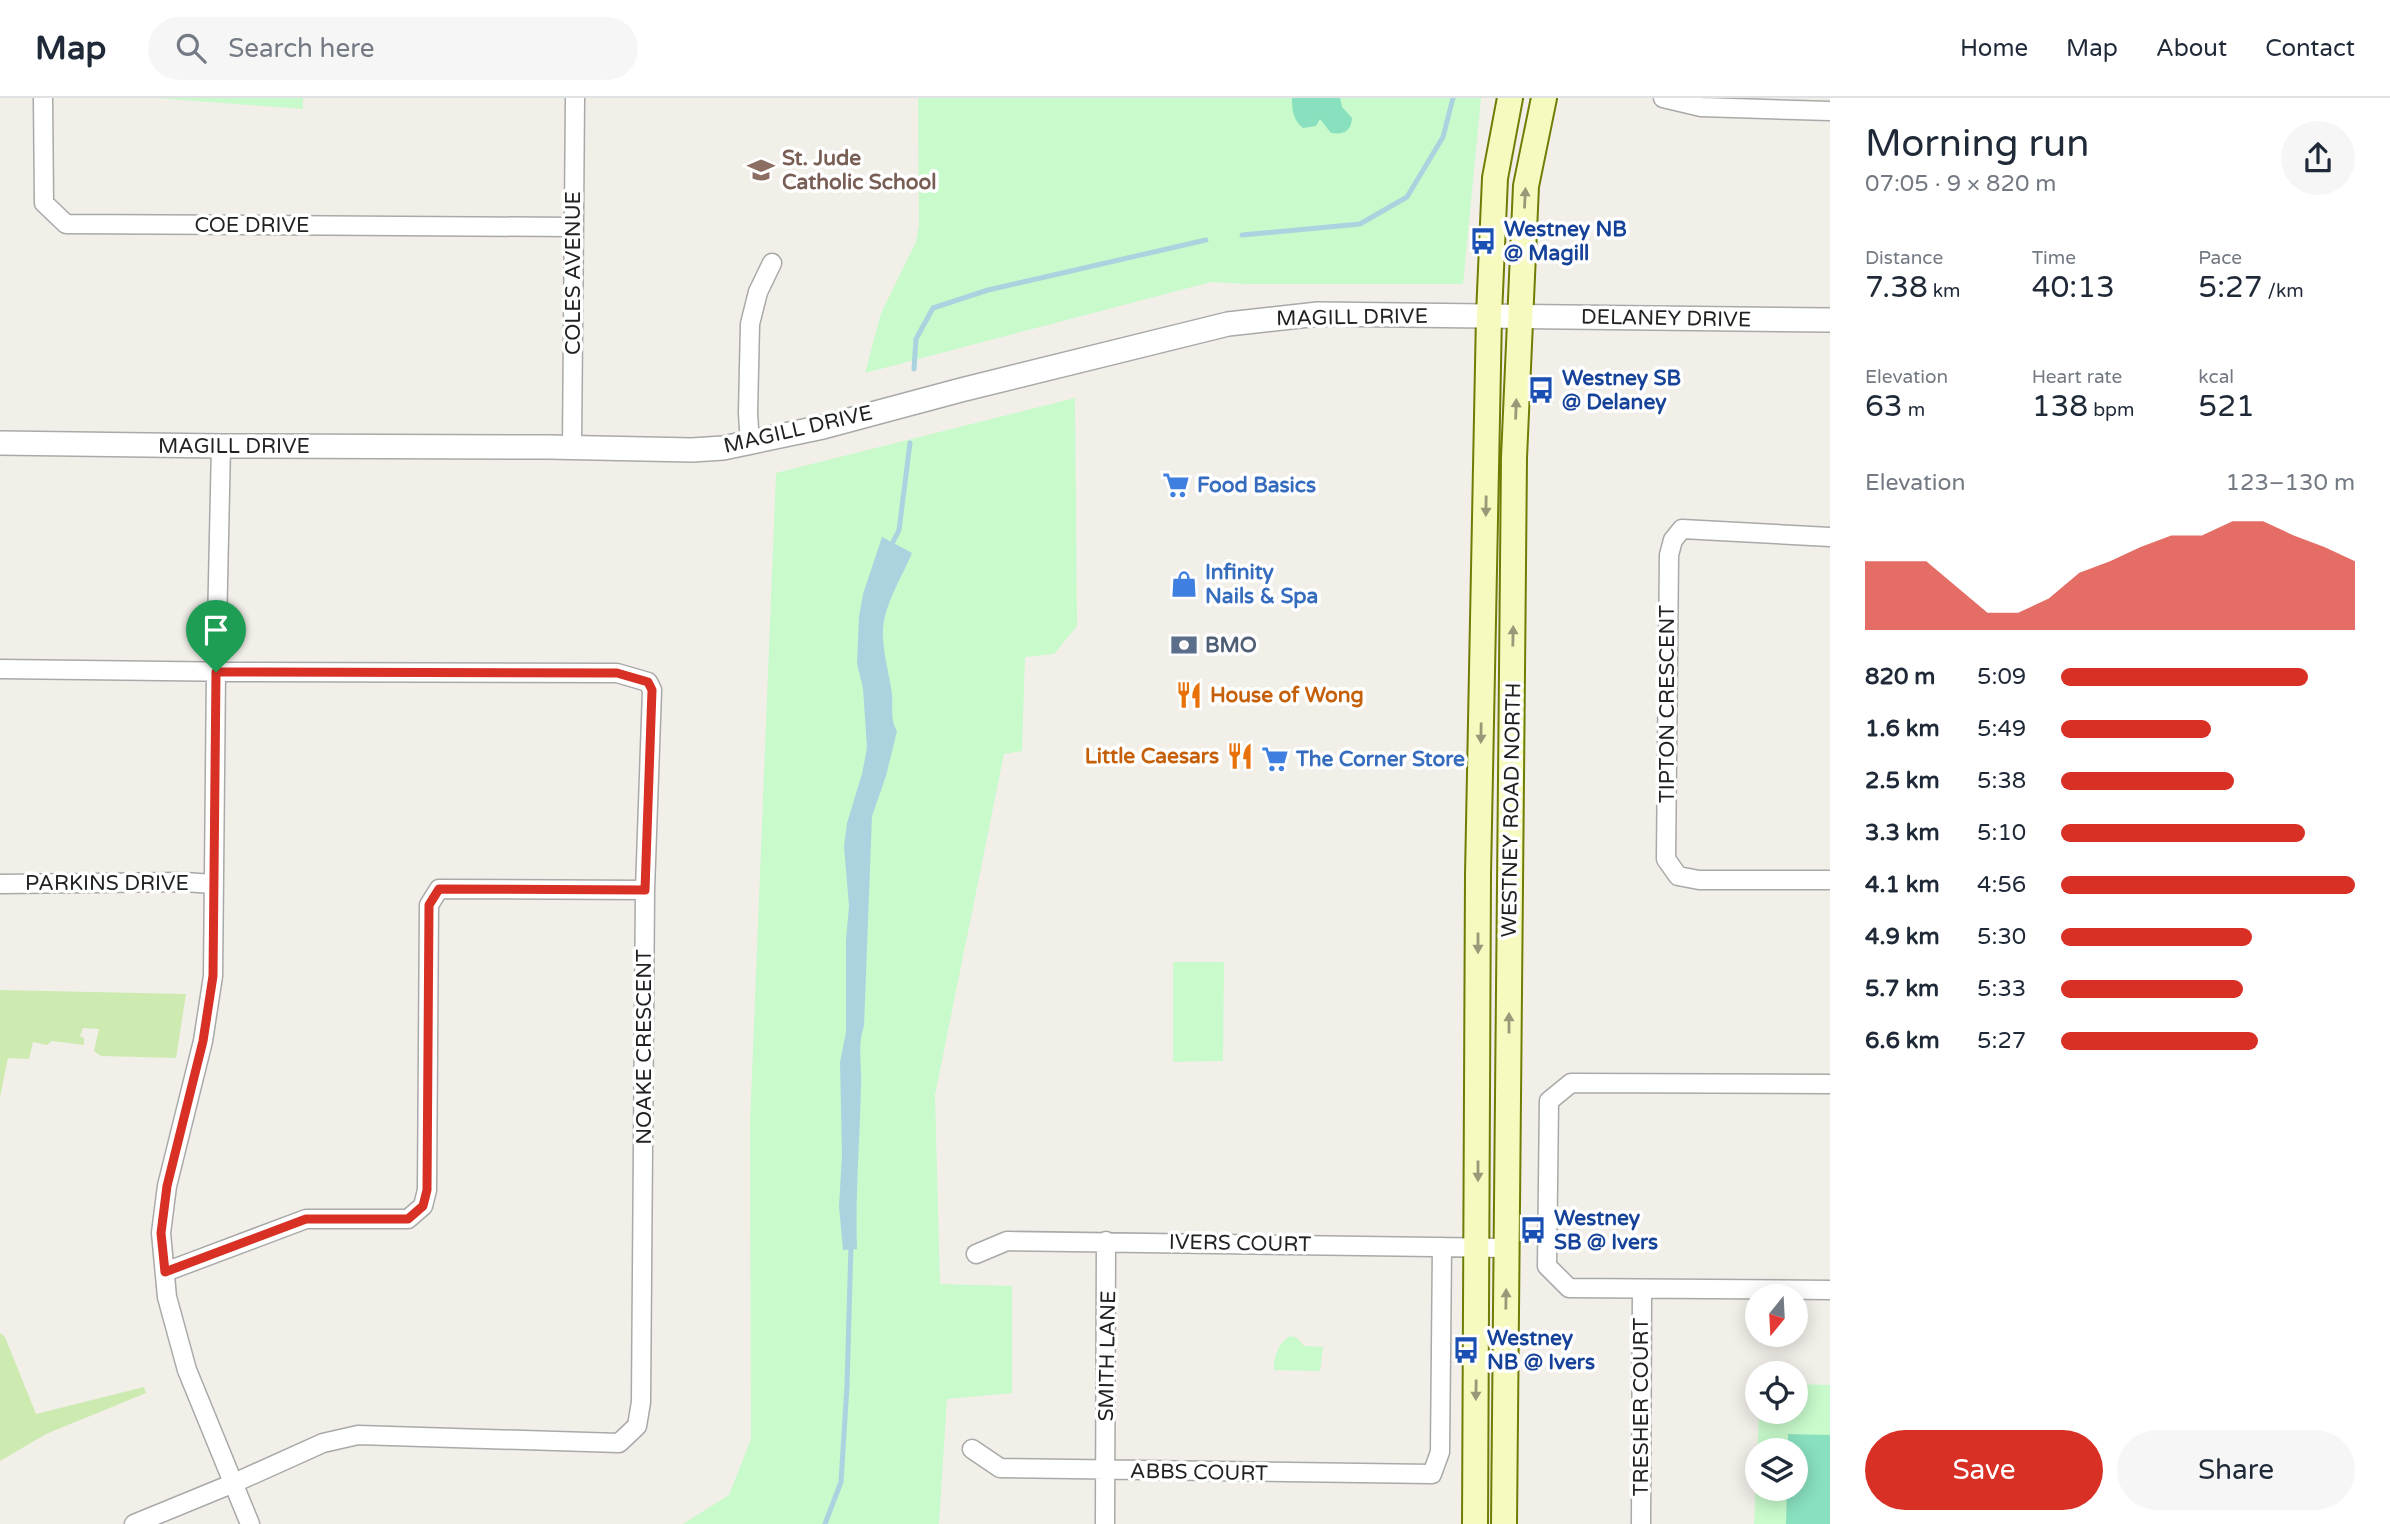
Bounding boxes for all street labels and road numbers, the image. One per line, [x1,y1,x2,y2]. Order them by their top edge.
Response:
street label: COLES AVENUE [561,191,586,355]
street label: COE DRIVE [195,213,309,238]
street label: MAGILL DRIVE [1276,304,1428,331]
street label: DELANEY DRIVE [1581,305,1751,332]
street label: MAGILL DRIVE [721,400,875,459]
street label: MAGILL DRIVE [158,434,310,459]
street label: TIPTON CRESCENT [1655,605,1680,803]
street label: WESTNEY ROAD NORTH [1497,682,1526,938]
street label: PARKINS DRIVE [25,871,189,896]
street label: NOAKE CRESCENT [632,949,657,1145]
street label: IVERS COURT [1169,1230,1311,1257]
street label: SMITH LANE [1094,1290,1121,1422]
street label: TRESHER COURT [1629,1317,1654,1496]
street label: ABBS COURT [1130,1459,1268,1486]

